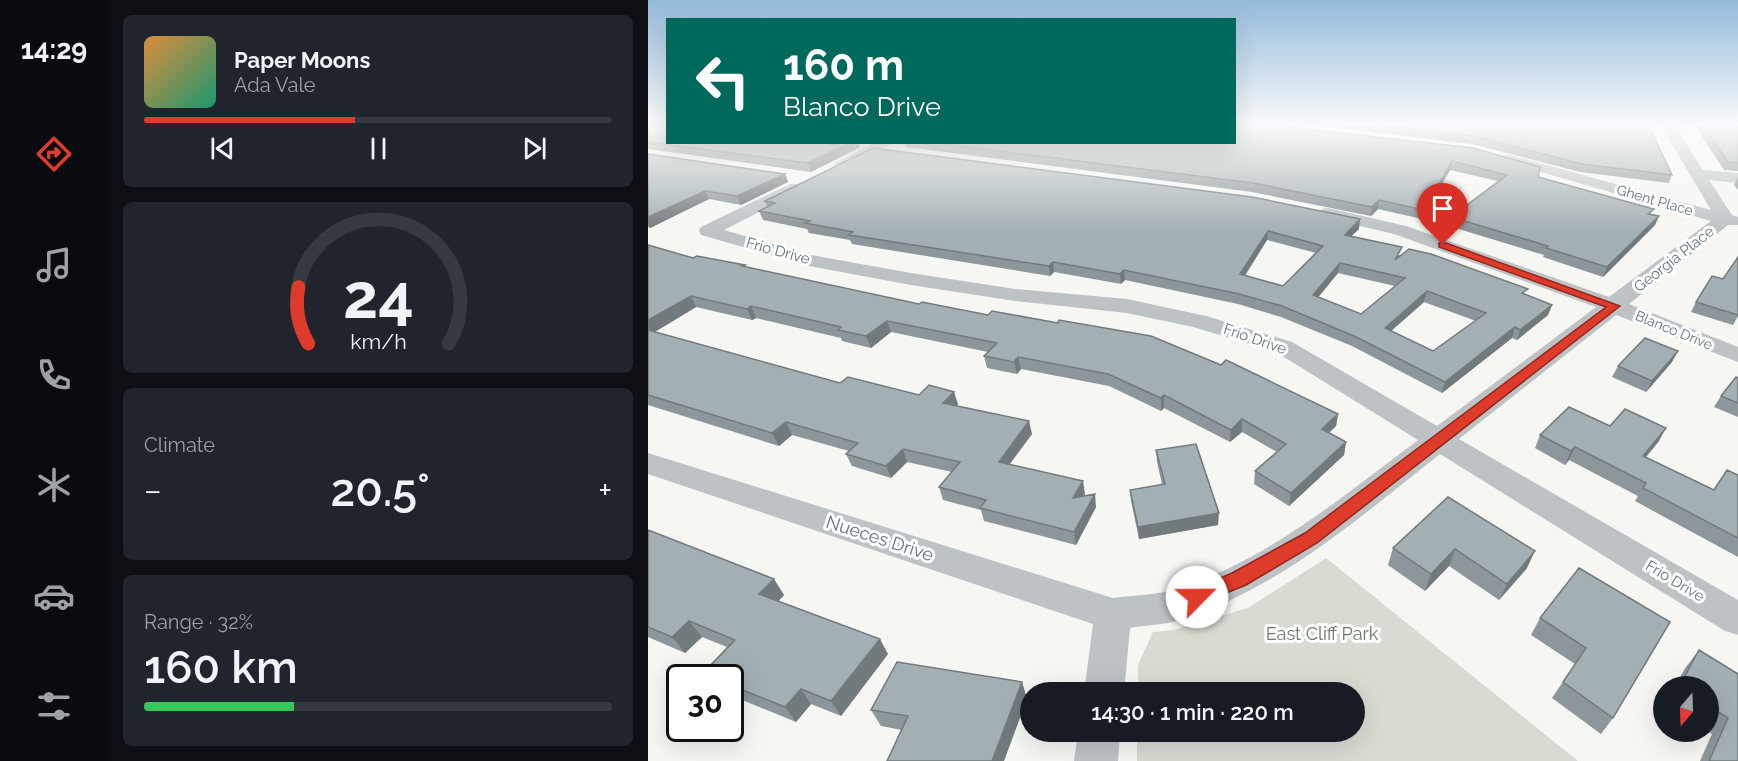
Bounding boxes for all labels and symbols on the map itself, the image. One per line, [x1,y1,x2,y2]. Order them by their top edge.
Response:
street label: Ghent Place [1615,181,1695,219]
pin [1417,183,1468,245]
street label: Georgia Place [1630,222,1718,296]
street label: Frio Drive [744,234,812,268]
street label: Blanco Drive [1633,307,1715,353]
street label: Frio Drive [1221,320,1289,358]
street label: Nueces Drive [824,511,937,565]
street label: Frio Drive [1642,556,1708,606]
position arrow [1165,565,1229,629]
park label: East Cliff Park [1266,623,1379,644]
speed limit sign: 30 [666,664,744,742]
north arrow [1653,676,1719,742]

